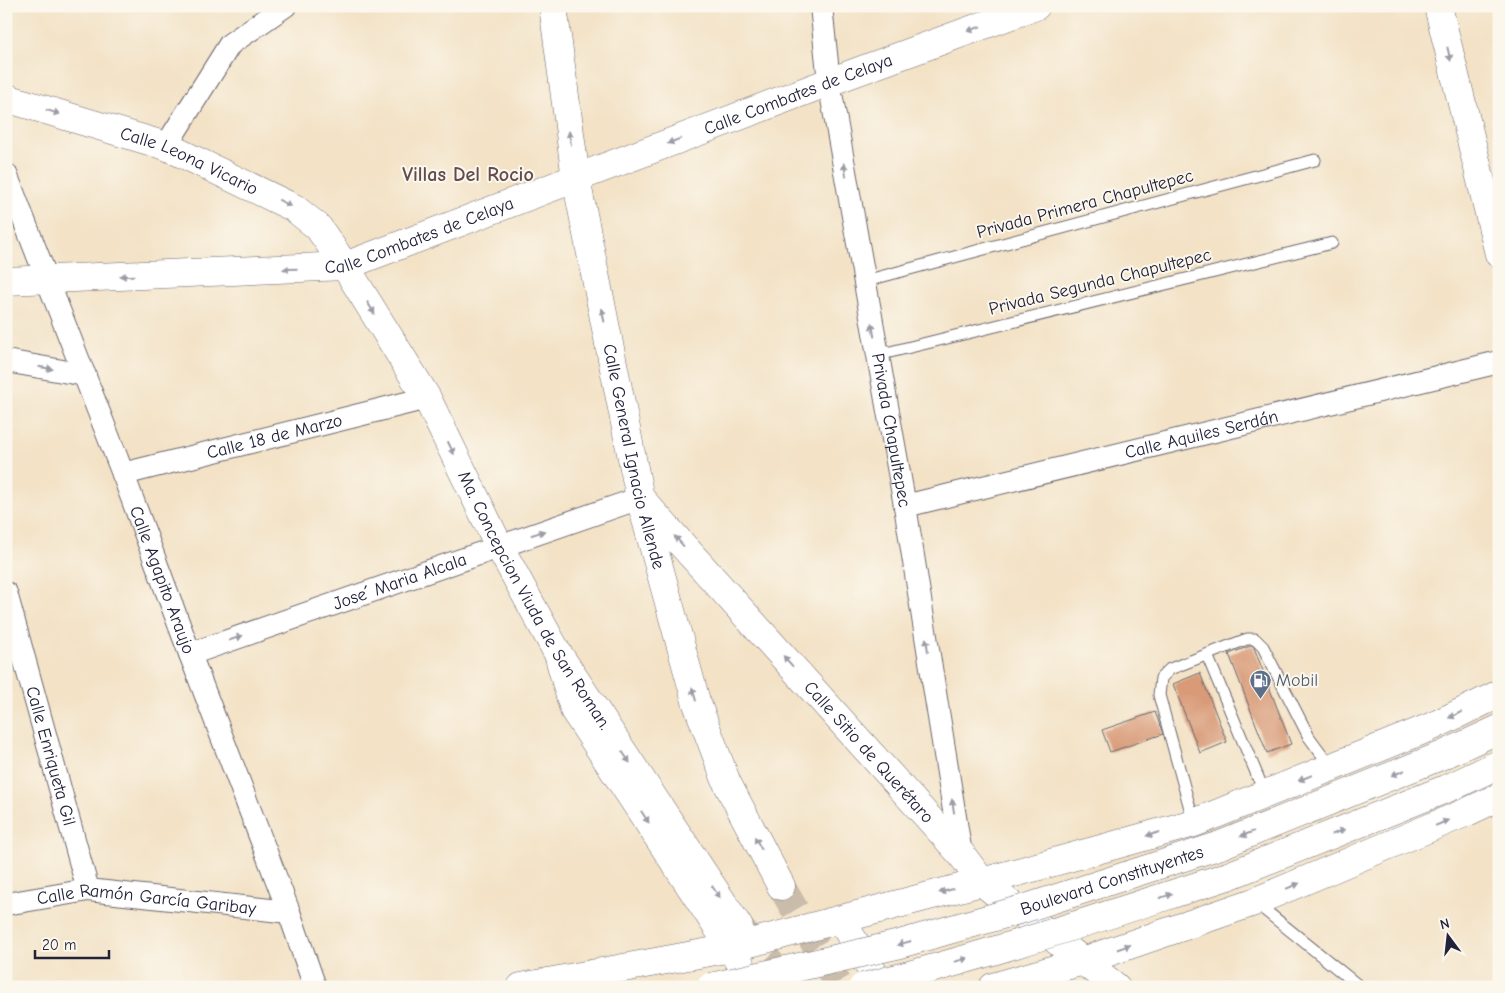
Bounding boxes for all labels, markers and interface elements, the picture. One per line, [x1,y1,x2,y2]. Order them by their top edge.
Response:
one-way arrow [966,25,981,33]
one-way arrow [1445,46,1453,61]
street label: Calle Combates de Celaya [701,49,895,139]
one-way arrow [46,108,61,116]
street label: Calle Leona Vicario [118,122,262,200]
one-way arrow [566,130,574,146]
one-way arrow [666,137,681,145]
one-way arrow [840,162,848,178]
district label: Villas Del Rocio [402,163,534,186]
street label: Privada Primera Chapultepec [974,165,1196,243]
street label: Calle Combates de Celaya [324,192,517,277]
one-way arrow [278,200,292,208]
street label: Privada Segunda Chapultepec [987,244,1214,320]
one-way arrow [281,265,297,273]
one-way arrow [119,272,135,280]
one-way arrow [366,301,375,314]
one-way arrow [599,307,607,323]
one-way arrow [869,322,877,338]
street label: Calle General Ignacio Allende [599,342,670,572]
street label: Privada Chapultepec [867,351,916,509]
one-way arrow [38,365,54,373]
street label: Calle Aquiles Serdán [1123,405,1280,463]
street label: Calle 18 de Marzo [204,409,344,463]
one-way arrow [447,441,455,456]
street label: Ma. Concepcion Viuda de San Roman. [454,467,616,734]
street label: Calle Agapito Araujo [125,503,199,657]
one-way arrow [531,529,546,537]
one-way arrow [673,534,684,547]
street label: Jose´ Maria Alcala [330,548,469,614]
one-way arrow [228,634,243,641]
one-way arrow [923,637,931,653]
one-way arrow [782,655,793,668]
fuel station icon: Mobil [1248,668,1272,699]
place label: Mobil [1276,670,1318,691]
street label: Calle Sitio de Querétaro [800,677,938,827]
street label: Calle Enriqueta Gil [22,684,80,828]
one-way arrow [690,687,698,702]
one-way arrow [1448,711,1462,719]
one-way arrow [621,750,631,763]
one-way arrow [1391,770,1405,778]
one-way arrow [1298,774,1312,782]
one-way arrow [949,797,957,813]
one-way arrow [640,811,650,824]
one-way arrow [1435,818,1449,826]
one-way arrow [1331,827,1345,835]
one-way arrow [1145,830,1161,838]
one-way arrow [1240,831,1255,839]
one-way arrow [754,836,762,850]
street label: Boulevard Constituyentes [1018,841,1206,920]
street label: Calle Ramón García Garibay [35,879,258,919]
one-way arrow [1286,882,1301,890]
one-way arrow [711,886,721,899]
one-way arrow [938,888,953,896]
one-way arrow [1159,892,1174,900]
north arrow [1422,910,1472,960]
text: N [1438,915,1451,933]
scale bar [35,928,109,960]
text: 20 m [42,936,76,954]
one-way arrow [896,939,911,947]
one-way arrow [1116,943,1131,950]
one-way arrow [953,956,968,964]

